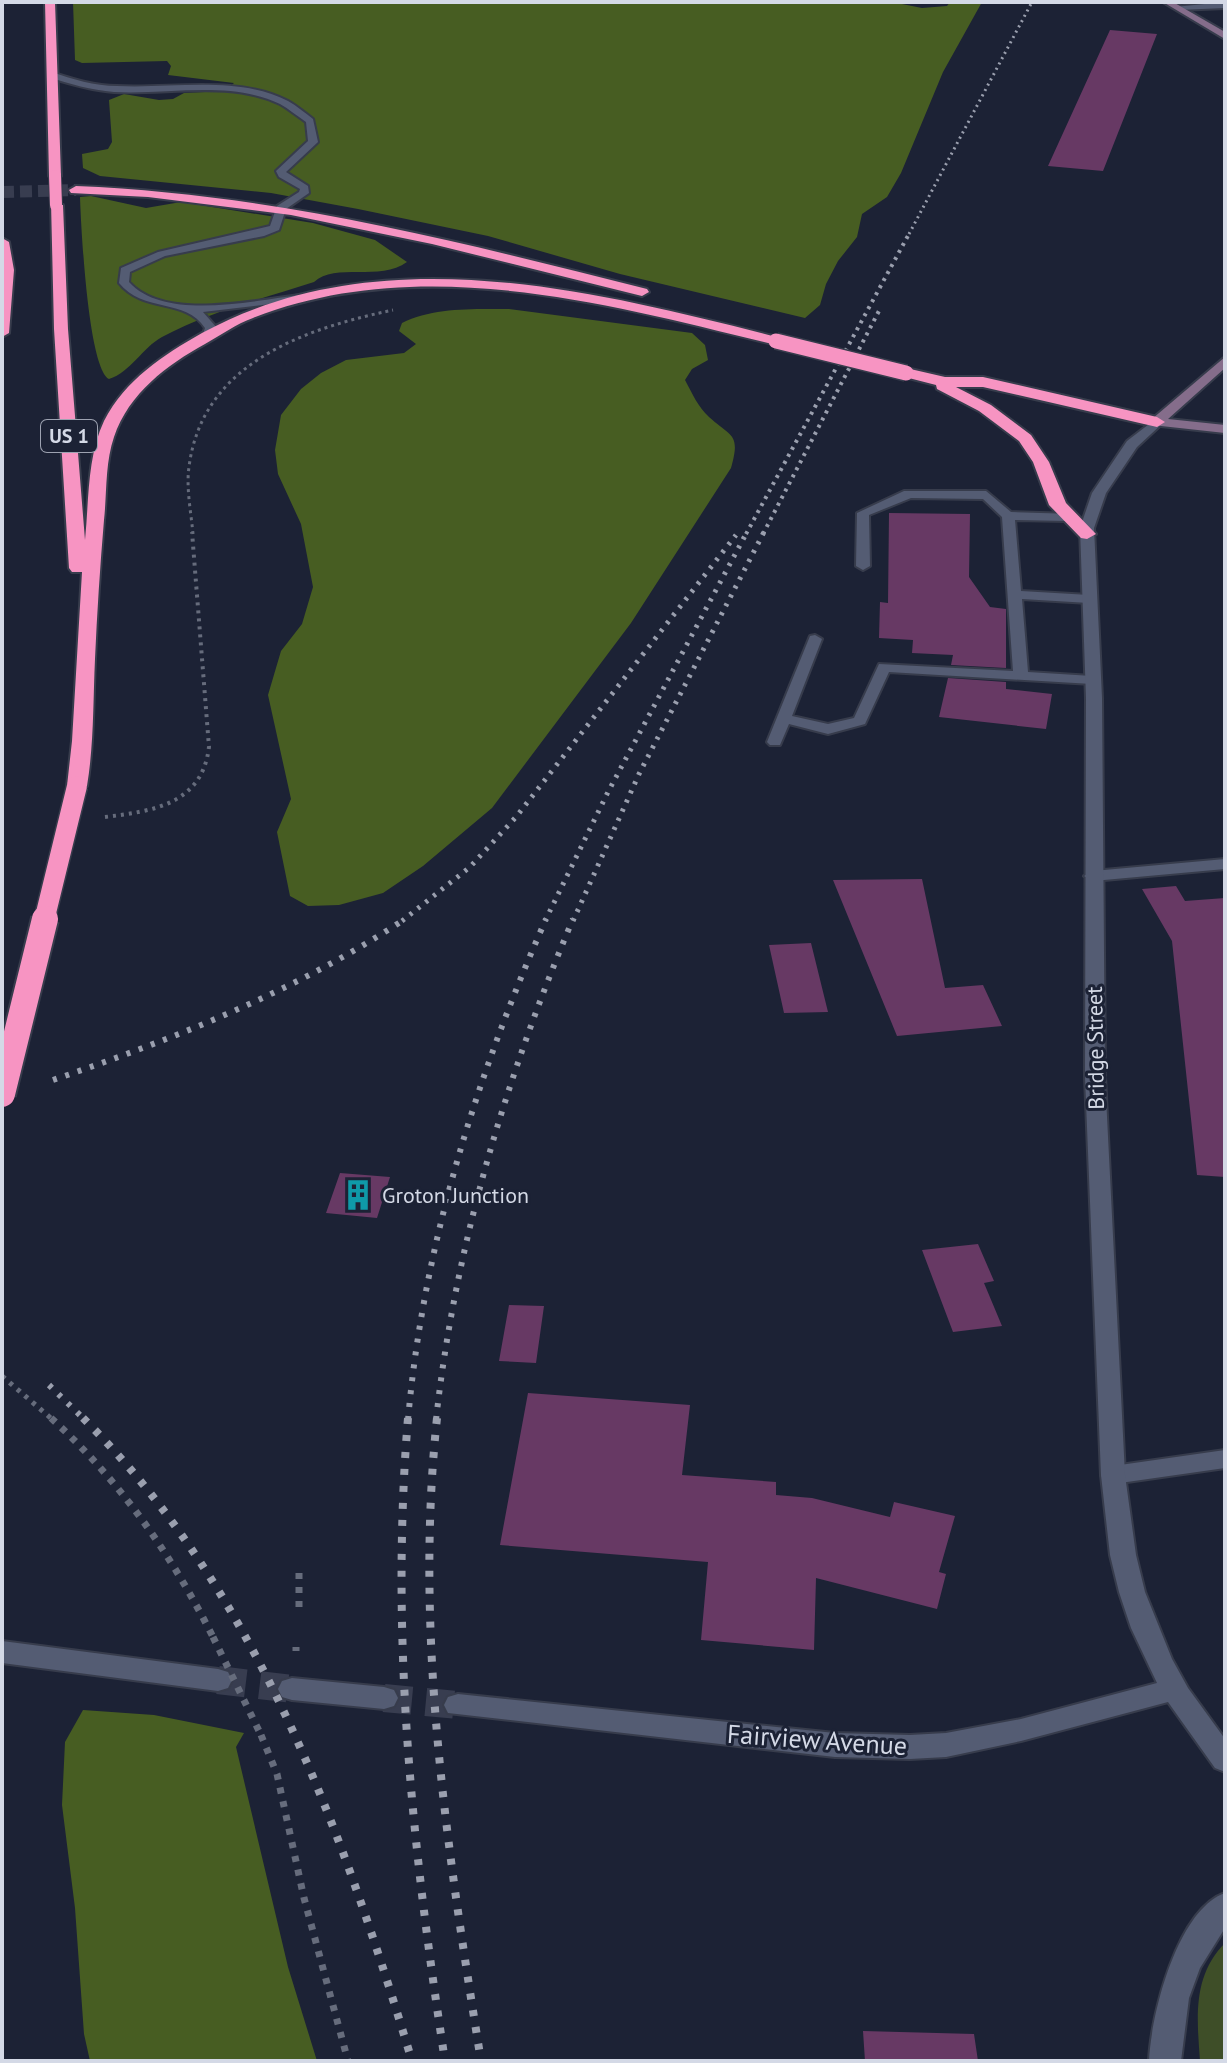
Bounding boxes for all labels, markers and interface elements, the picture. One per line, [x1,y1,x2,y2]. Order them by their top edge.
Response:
road number: US 1 [41,420,97,452]
street label: Bridge Street [1080,986,1110,1110]
building icon: Groton Junction [341,1178,375,1212]
place label: Groton Junction [382,1181,529,1209]
street label: Fairview Avenue [726,1717,908,1762]

